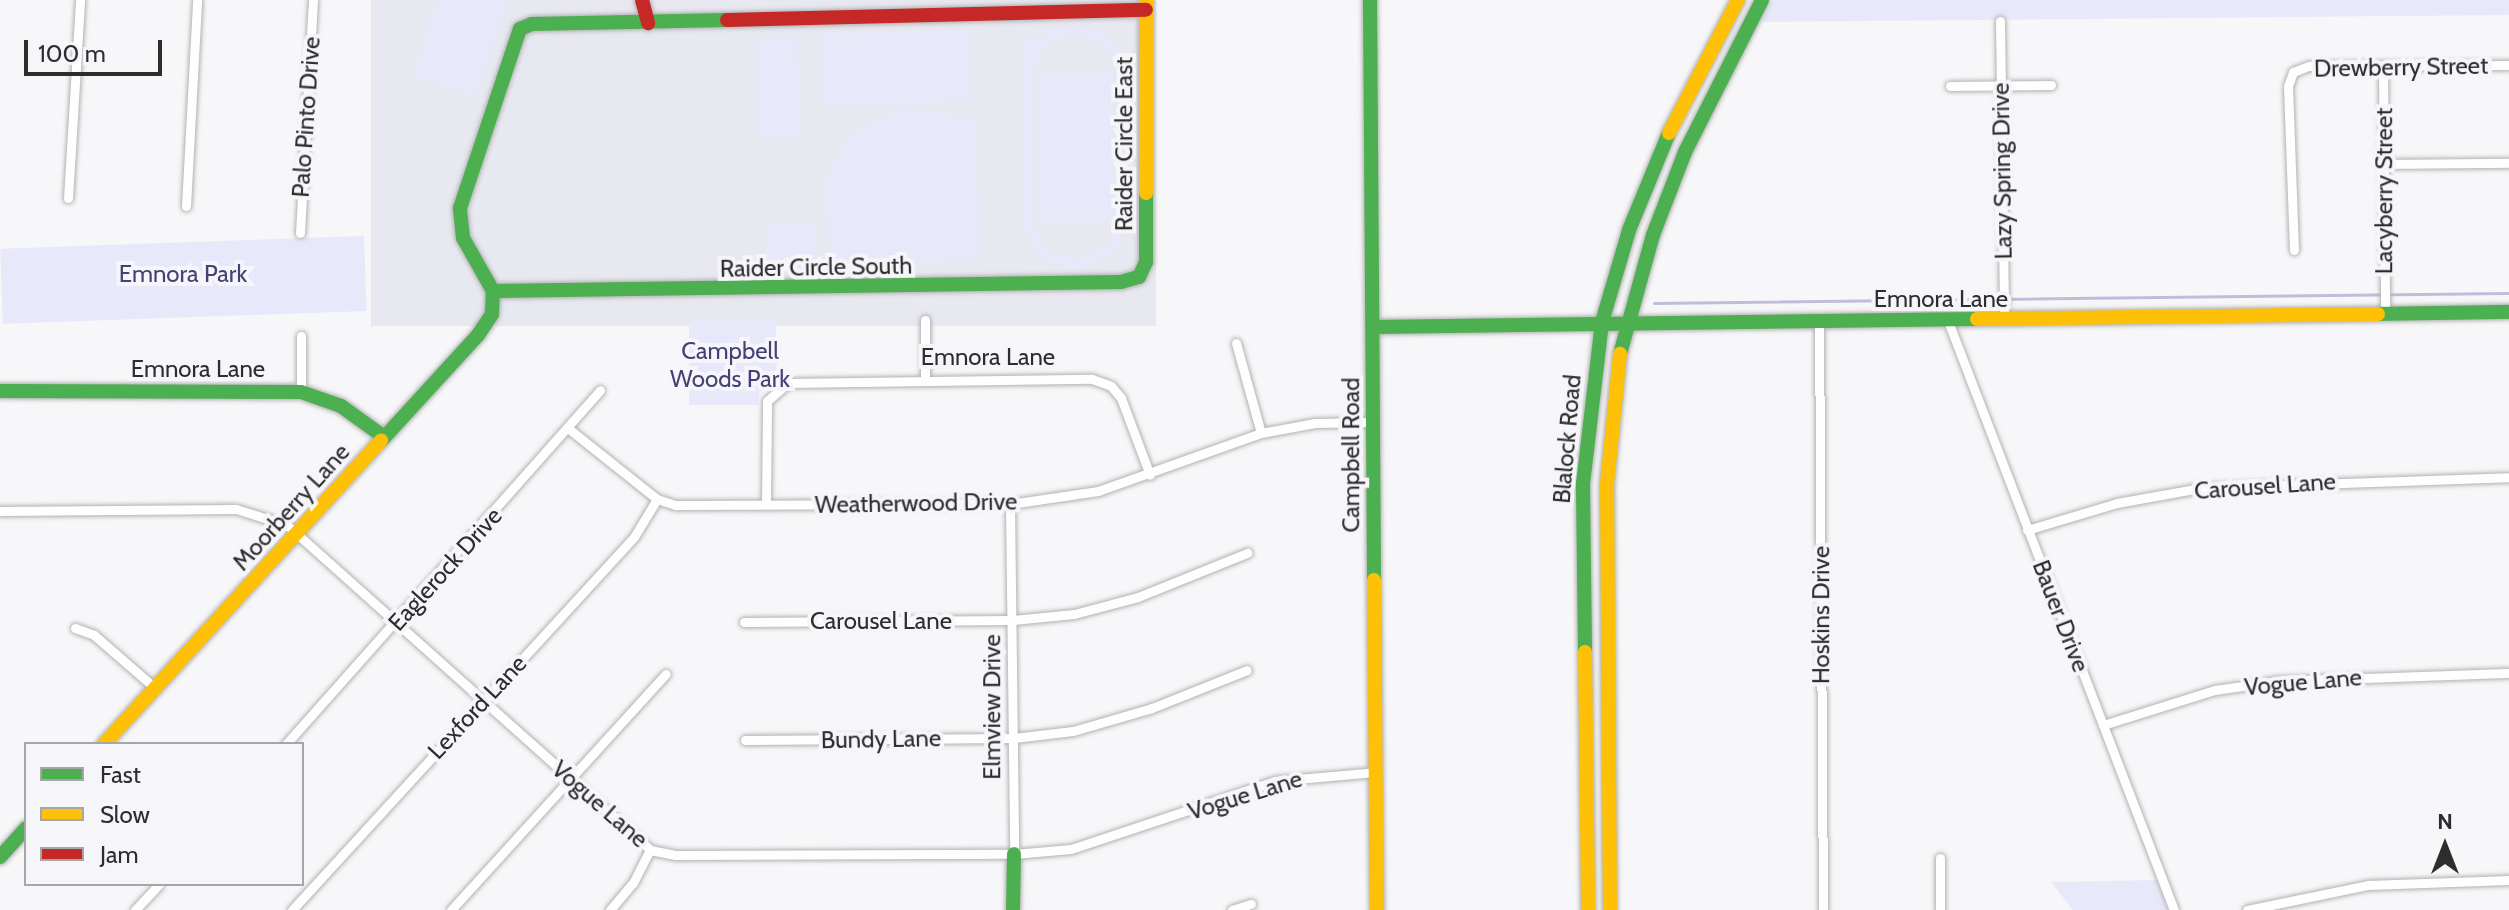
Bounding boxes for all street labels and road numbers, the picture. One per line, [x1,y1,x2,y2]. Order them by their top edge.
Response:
street label: Palo Pinto Drive [286,36,326,198]
street label: Drewberry Street [2314,51,2488,83]
street label: Raider Circle East [1110,57,1138,231]
street label: Lazy Spring Drive [1986,82,2018,260]
street label: Lacyberry Street [2370,108,2398,274]
street label: Raider Circle South [720,251,912,283]
street label: Emnora Lane [1874,285,2008,313]
street label: Emnora Lane [921,343,1055,371]
street label: Emnora Lane [131,355,265,383]
street label: Blalock Road [1547,373,1587,505]
street label: Campbell Road [1337,377,1365,533]
street label: Moorberry Lane [227,438,355,576]
street label: Carousel Lane [2193,467,2337,505]
street label: Weatherwood Drive [814,487,1018,519]
street label: Eaglerock Drive [382,501,508,637]
street label: Hoskins Drive [1807,546,1835,684]
street label: Bauer Drive [2026,556,2096,676]
street label: Carousel Lane [810,607,952,635]
street label: Elmview Drive [978,634,1006,780]
street label: Lexford Lane [422,649,532,765]
street label: Vogue Lane [2243,663,2363,701]
street label: Bundy Lane [821,724,941,754]
street label: Vogue Lane [546,754,654,854]
street label: Vogue Lane [1184,764,1306,826]

